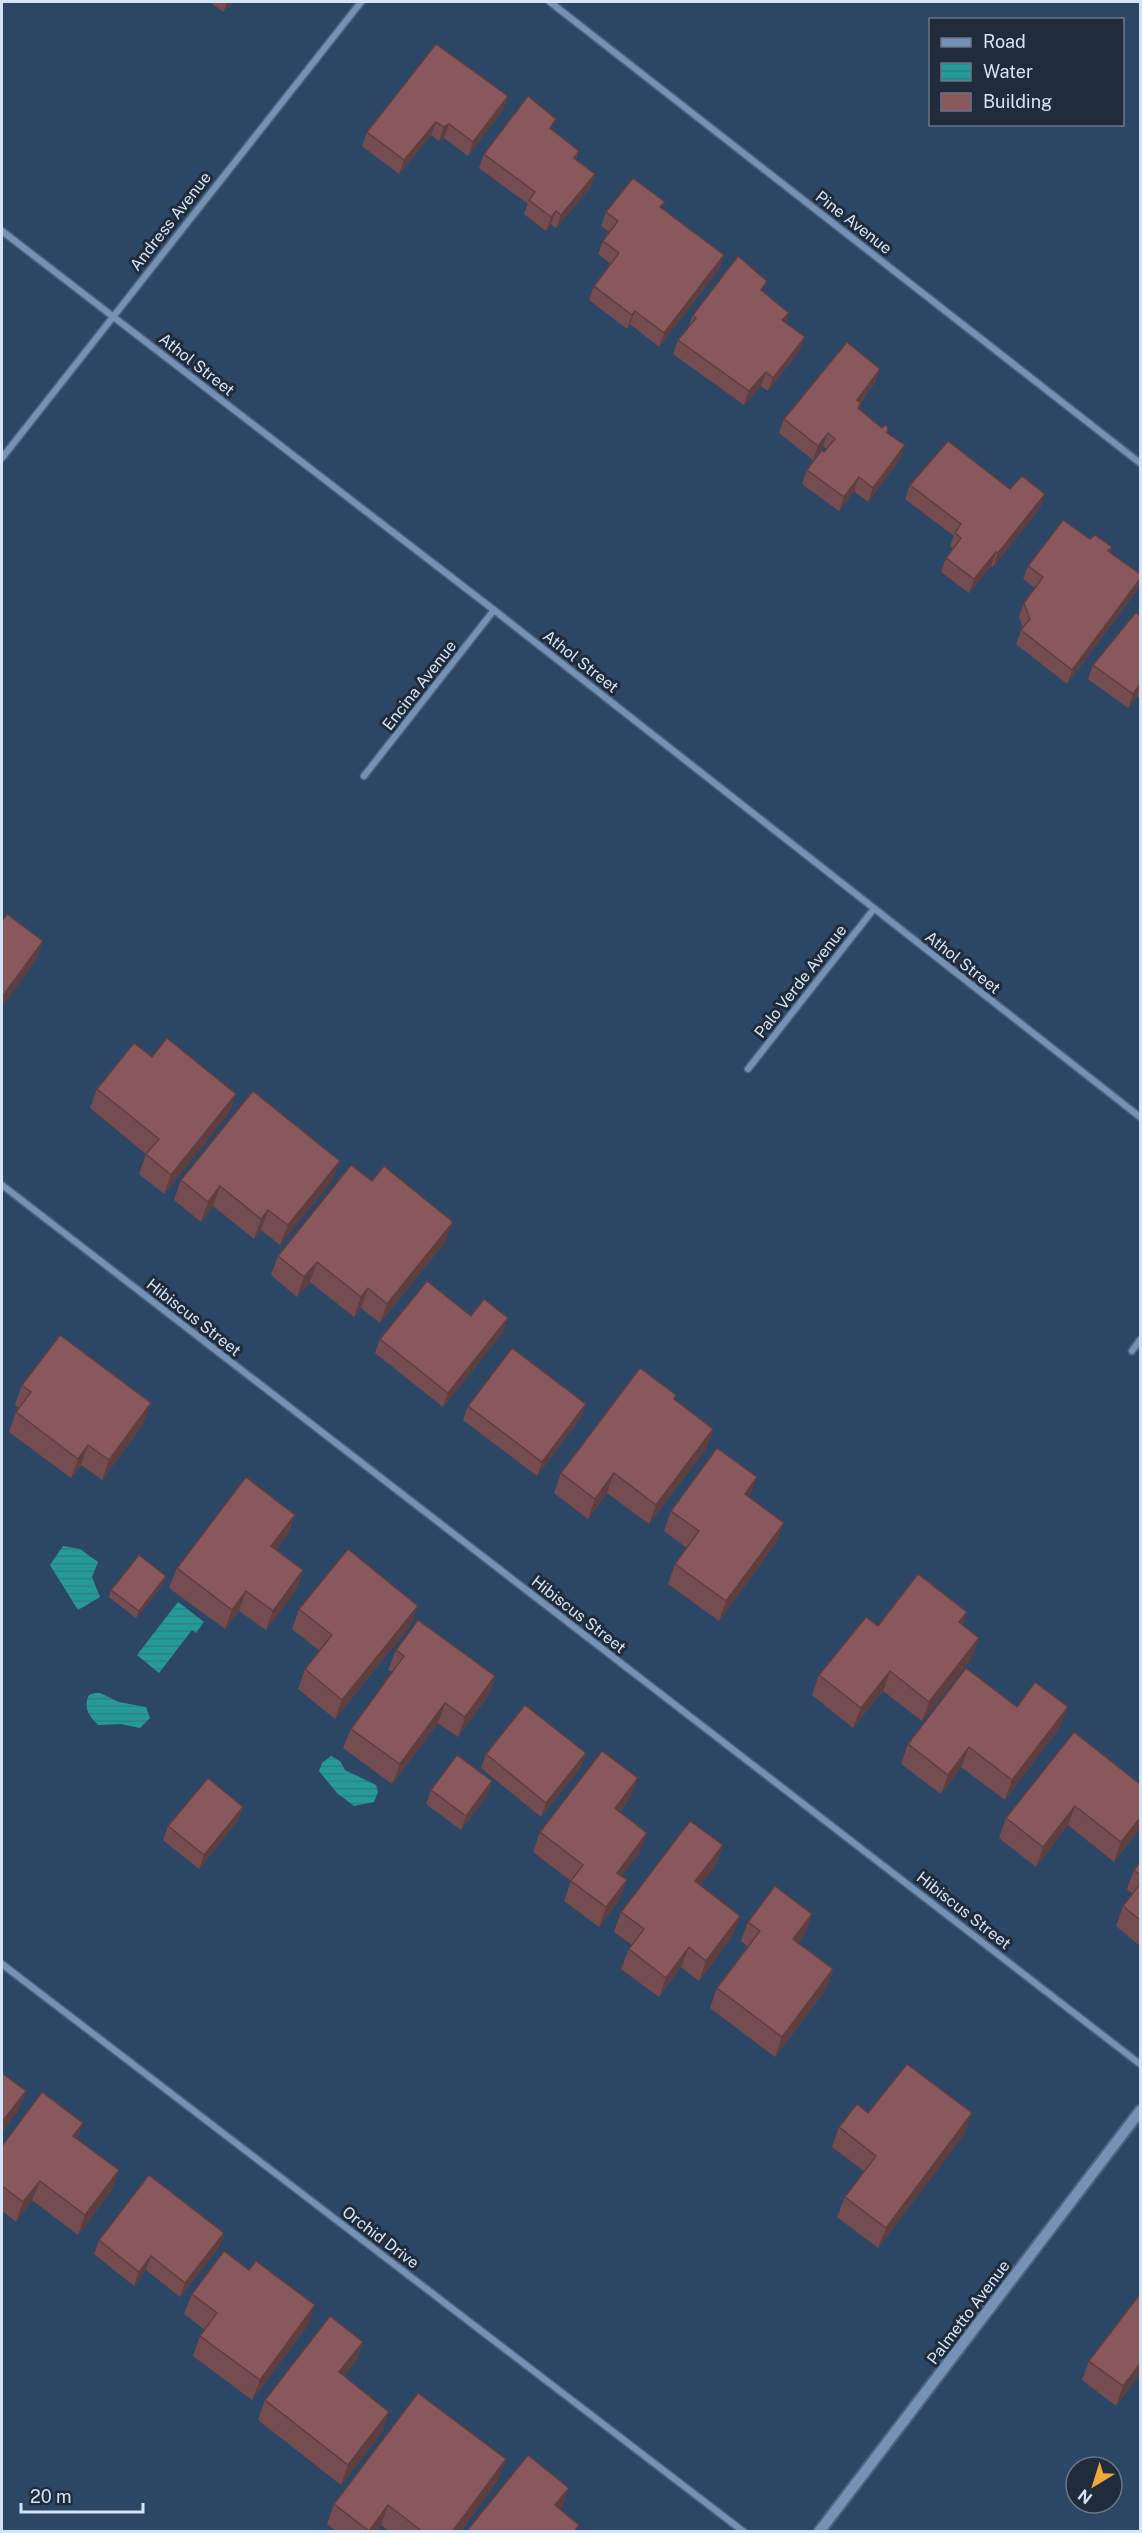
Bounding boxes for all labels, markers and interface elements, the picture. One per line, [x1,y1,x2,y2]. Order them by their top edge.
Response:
legend [929,18,1124,126]
text: Road [983,31,1026,52]
text: Water [983,61,1033,82]
text: Building [983,91,1052,112]
street label: Andress Avenue [126,168,215,275]
street label: Pine Avenue [812,187,896,258]
street label: Athol Street [155,329,238,400]
street label: Athol Street [539,626,622,697]
street label: Encina Avenue [379,637,460,734]
street label: Palo Verde Avenue [750,921,850,1042]
street label: Athol Street [921,927,1004,998]
street label: Hibiscus Street [143,1275,245,1360]
street label: Hibiscus Street [528,1572,630,1657]
street label: Hibiscus Street [913,1868,1015,1953]
street label: Orchid Drive [339,2202,423,2272]
street label: Palmetto Avenue [923,2257,1014,2368]
north arrow [1064,2455,1124,2515]
scale bar [21,2476,142,2514]
text: N [1074,2485,1096,2508]
text: 20 m [30,2486,72,2507]

